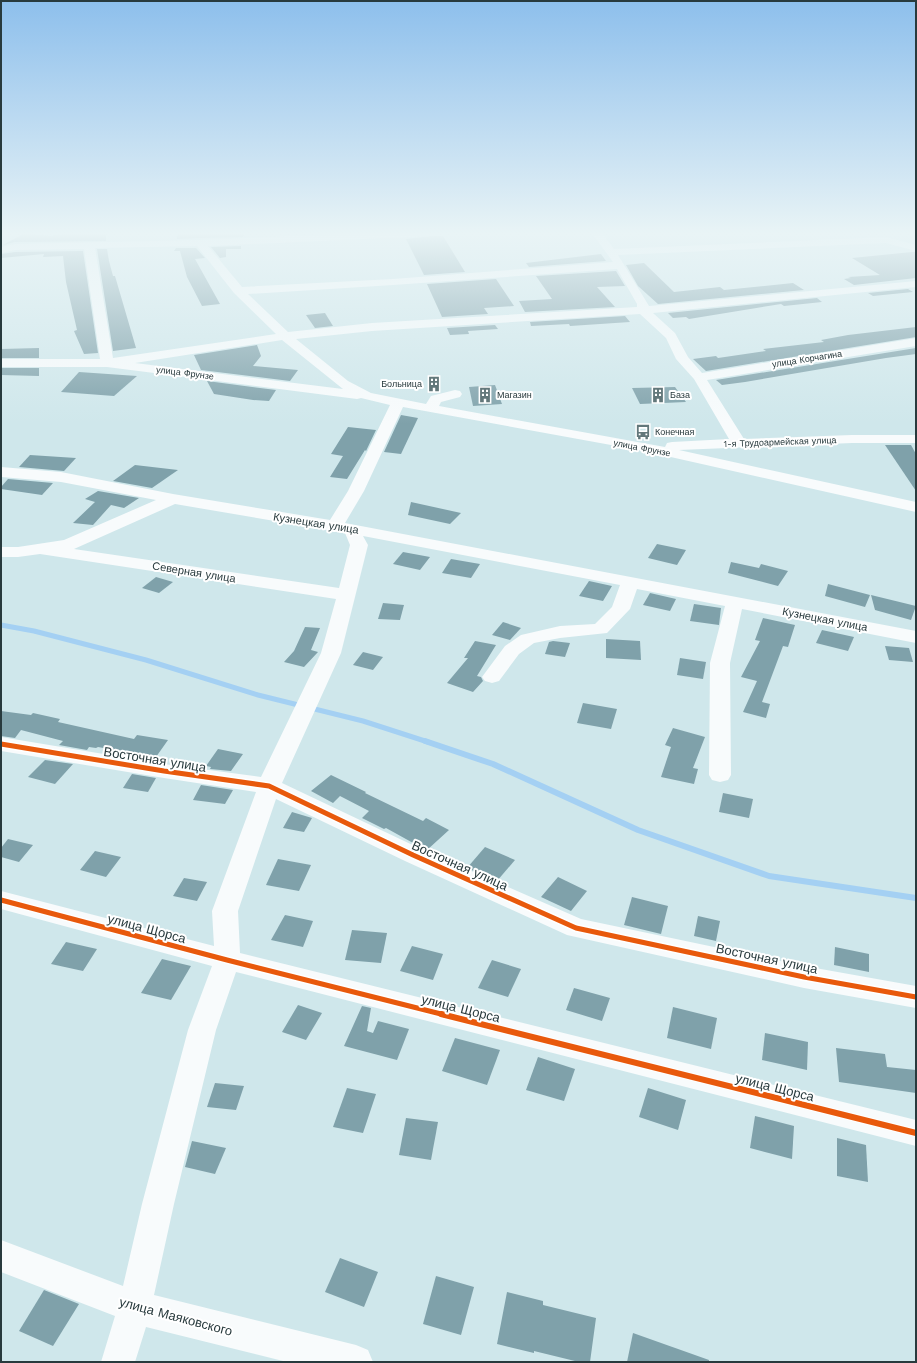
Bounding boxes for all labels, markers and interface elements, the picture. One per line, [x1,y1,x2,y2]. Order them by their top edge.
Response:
street label: улица Корчагина [771,349,843,369]
street label: улица Фрунзе [156,364,214,382]
building icon: Больница [425,375,443,393]
place label: Больница [381,379,422,389]
building icon: Магазин [476,386,494,404]
building icon: База [649,386,667,404]
place label: Магазин [497,390,532,400]
place label: База [670,390,690,400]
bus stop icon: Конечная [634,423,652,441]
place label: Конечная [655,427,695,437]
street label: 1-я Трудоармейская улица [723,435,837,449]
street label: улица Фрунзе [613,438,671,458]
street label: Кузнецкая улица [272,510,361,537]
street label: Северная улица [151,559,237,586]
street label: Кузнецкая улица [781,605,869,634]
street label: Восточная улица [103,744,208,775]
street label: Восточная улица [409,838,511,894]
street label: улица Щорса [106,911,188,946]
street label: Восточная улица [715,940,820,977]
street label: улица Щорса [420,991,503,1026]
street label: улица Щорса [734,1070,817,1105]
street label: улица Маяковского [118,1294,234,1339]

